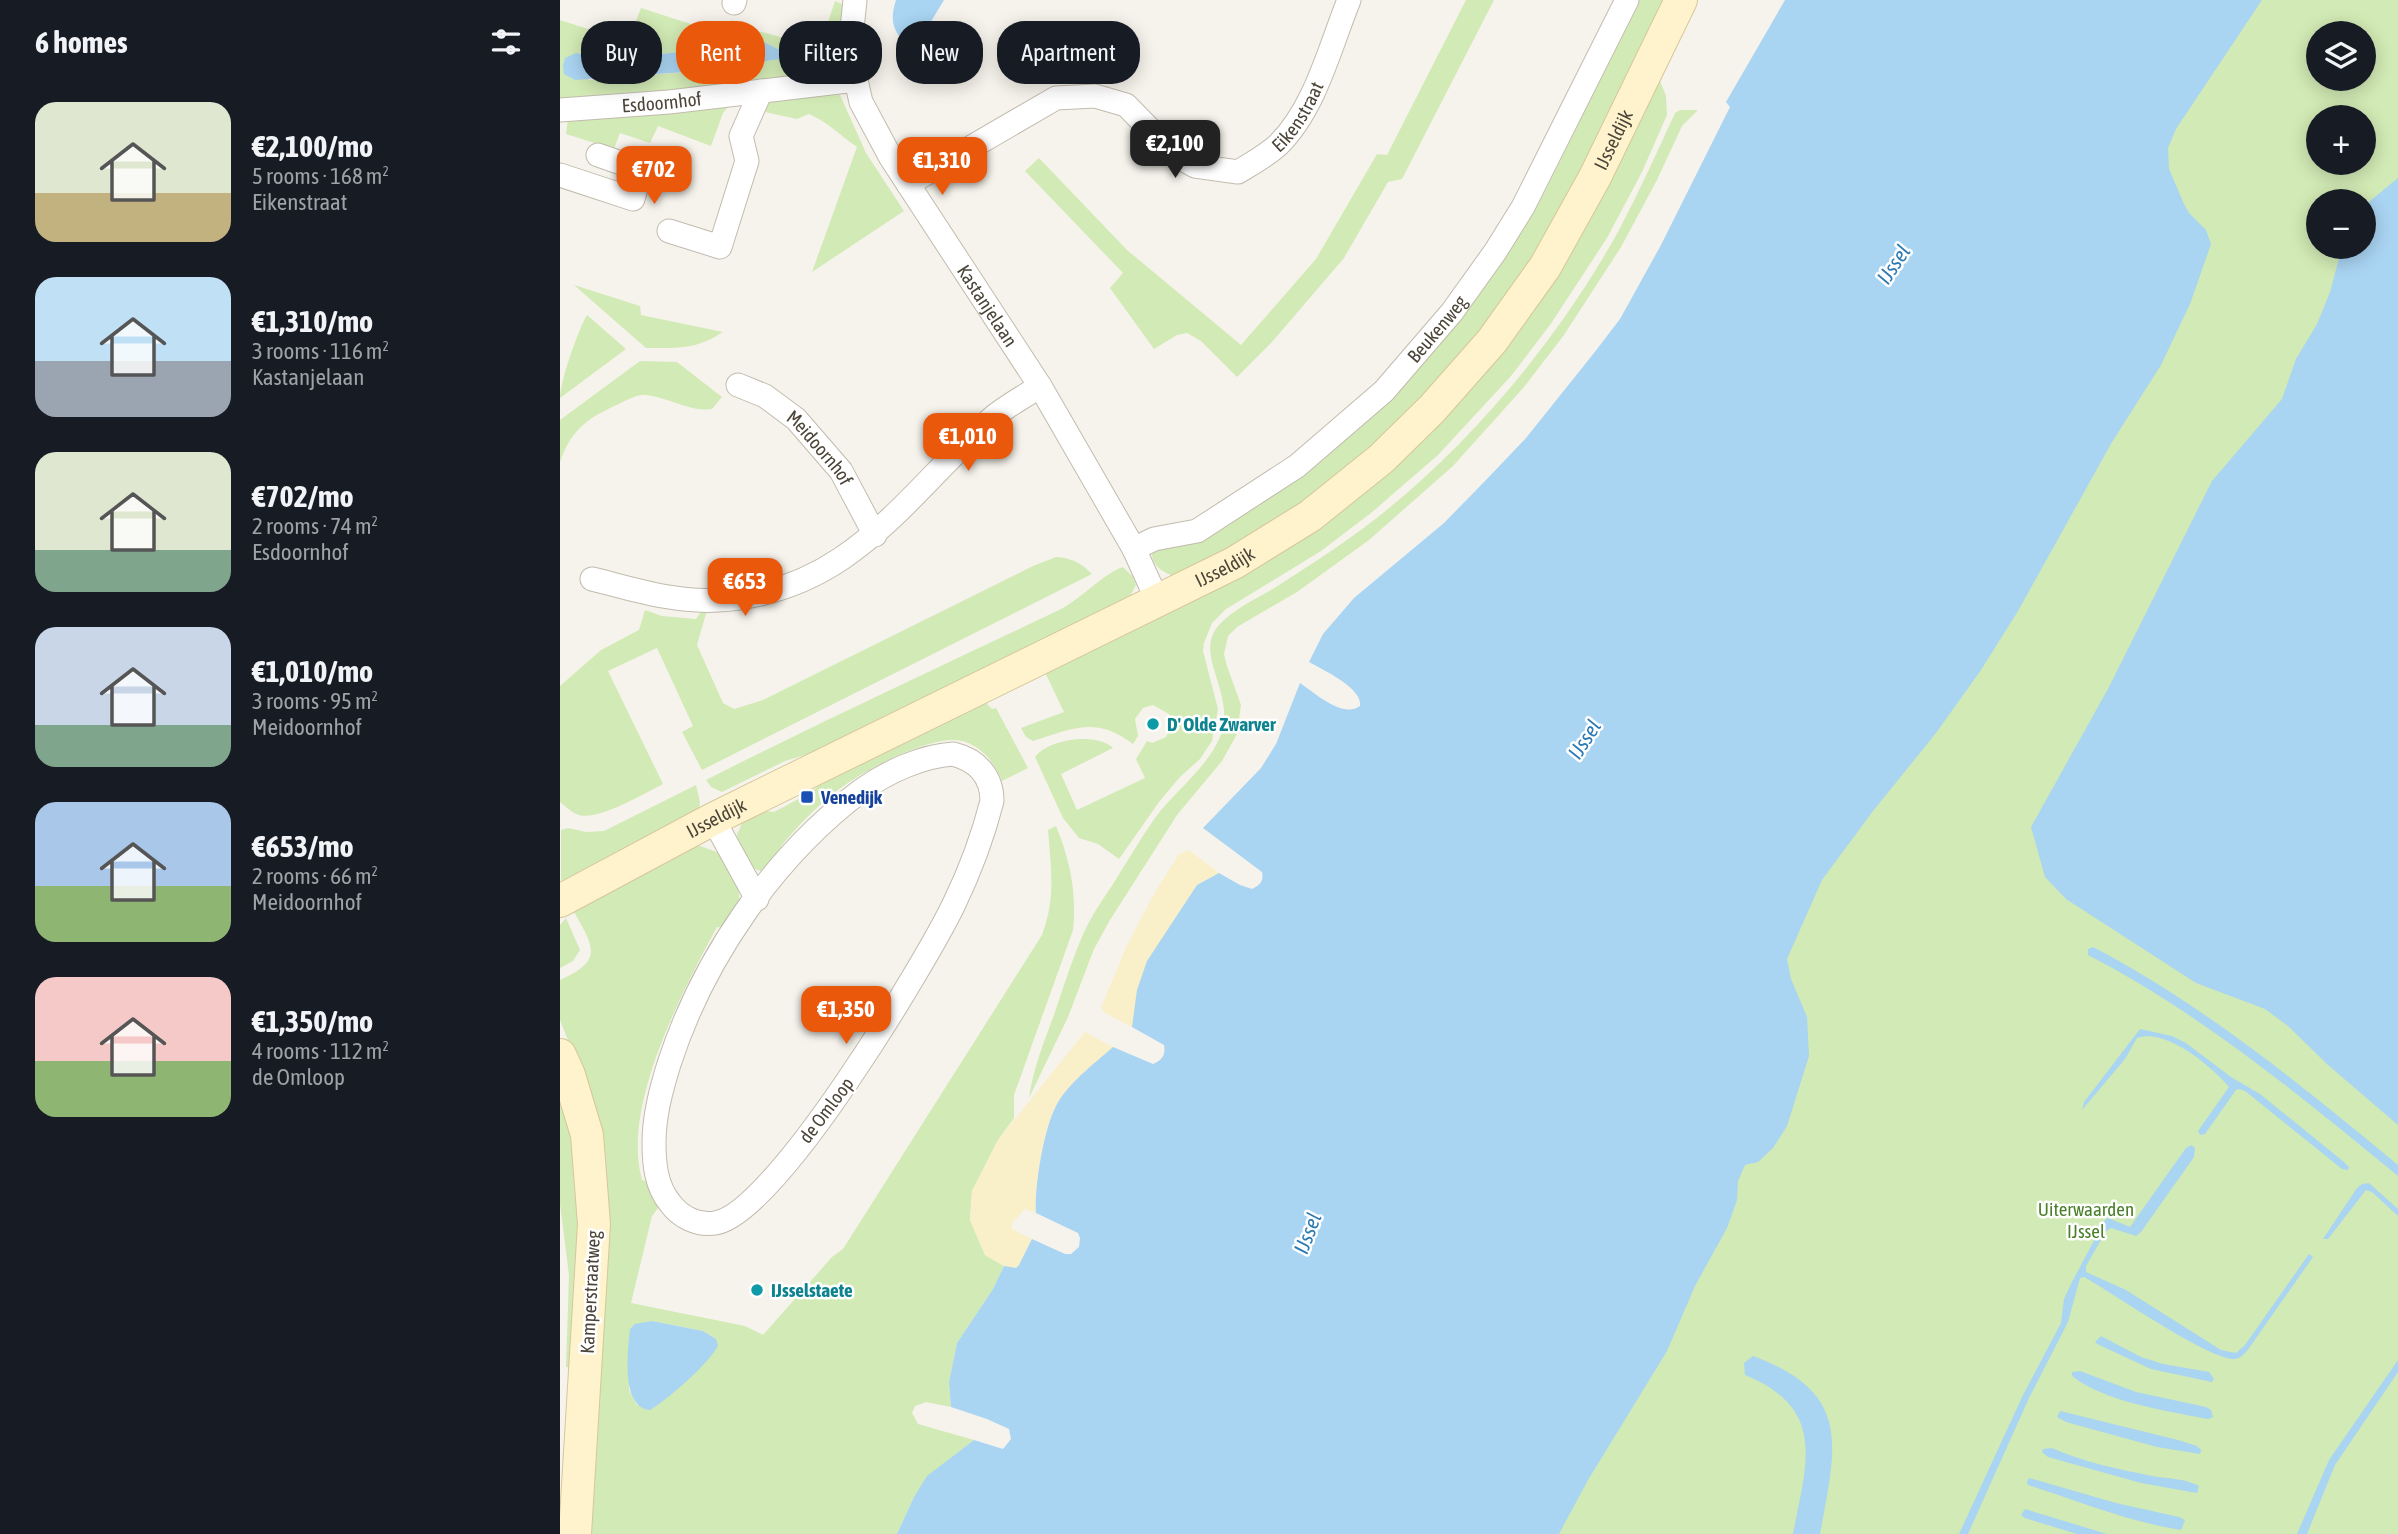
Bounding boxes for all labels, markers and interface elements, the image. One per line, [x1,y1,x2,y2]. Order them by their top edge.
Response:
chip: Buy [581,21,662,84]
chip: Rent [676,21,765,84]
chip: Filters [779,21,882,84]
chip: New [896,21,983,84]
chip: Apartment [997,21,1140,84]
map controls [2306,21,2376,259]
button: layers [2306,21,2376,91]
icon: filters [487,23,525,61]
text: 6 homes [35,25,128,59]
street label: Eikenstraat [1267,78,1328,156]
street label: Esdoornhof [621,87,703,116]
button: + [2306,105,2376,175]
street label: IJsseldijk [1589,106,1637,173]
pin: €2,100 [1118,120,1232,180]
text: €2,100/mo [252,129,373,163]
icon: home [91,130,175,214]
text: €2,100 [1146,130,1204,156]
pin: €1,310 [885,138,999,197]
pin: €702 [613,146,695,206]
text: €1,310 [913,147,971,173]
text: €702 [633,156,675,182]
text: 5 rooms · 168 m² [252,163,389,189]
text: Eikenstraat [252,189,347,215]
button: − [2306,189,2376,259]
water label: IJssel [1871,240,1915,288]
street label: Kastanjelaan [953,261,1022,351]
street label: Beukenweg [1403,290,1472,367]
text: €1,310/mo [252,304,373,338]
icon: home [91,305,175,389]
text: 3 rooms · 116 m² [252,338,389,364]
text: Kastanjelaan [252,364,364,390]
street label: Meidoornhof [783,405,857,488]
pin: €1,010 [911,414,1025,473]
text: €1,010 [939,423,997,449]
text: €702/mo [252,479,354,513]
icon: home [91,480,175,564]
text: 2 rooms · 74 m² [252,513,378,539]
text: Esdoornhof [252,539,349,565]
street label: IJsseldijk [1191,542,1259,591]
pin: €653 [704,558,786,618]
text: €653 [724,568,766,594]
text: €1,010/mo [252,654,373,688]
icon: home [91,655,175,739]
text: 3 rooms · 95 m² [252,688,378,714]
place label: D' Olde Zwarver [1167,713,1276,735]
text: Meidoornhof [252,714,362,740]
water label: IJssel [1562,715,1606,763]
marker: D' Olde Zwarver [1145,716,1161,732]
place label: Venedijk [820,786,883,808]
marker: Venedijk [799,789,815,805]
street label: IJsseldijk [683,793,750,842]
text: €653/mo [252,829,354,863]
icon: home [91,830,175,914]
text: 2 rooms · 66 m² [252,863,378,889]
text: Meidoornhof [252,889,362,915]
pin: €1,350 [789,986,903,1046]
text: €1,350 [817,996,875,1022]
text: €1,350/mo [252,1004,373,1038]
icon: home [91,1005,175,1089]
text: 4 rooms · 112 m² [252,1038,389,1064]
text: de Omloop [252,1064,345,1090]
street label: de Omloop [794,1073,858,1147]
park label: Uiterwaarden IJssel [2038,1198,2134,1242]
water label: IJssel [1288,1209,1326,1257]
street label: Kamperstraatweg [576,1229,604,1354]
place label: IJsselstaete [771,1279,853,1301]
marker: IJsselstaete [749,1282,765,1298]

